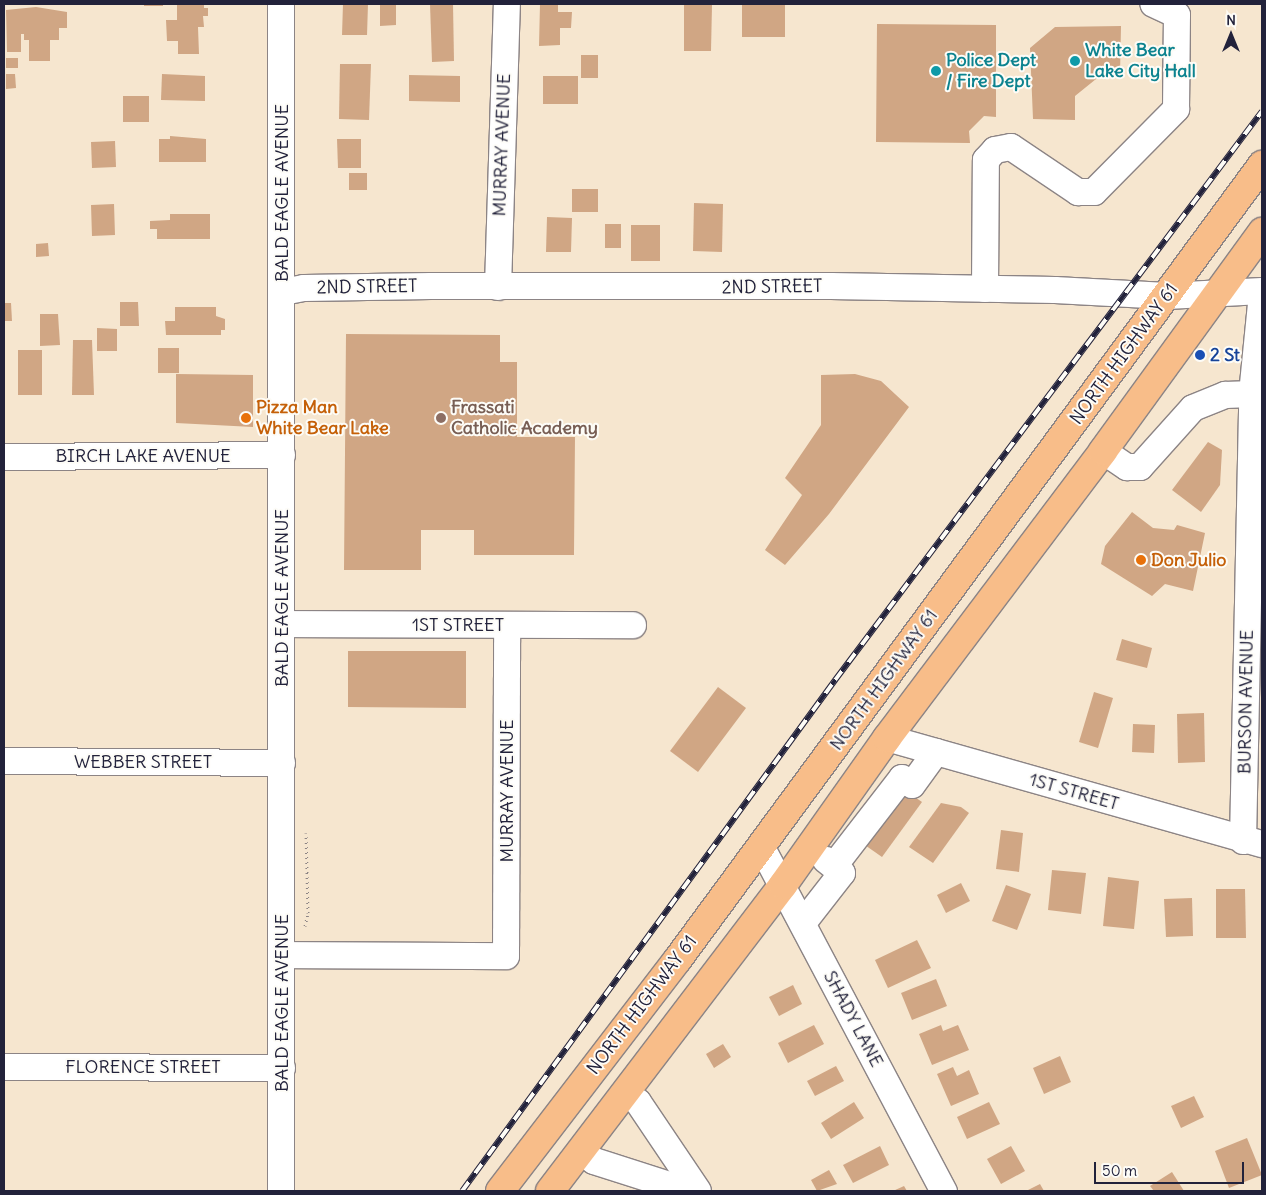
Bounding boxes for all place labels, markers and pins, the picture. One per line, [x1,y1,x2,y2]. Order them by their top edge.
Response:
place label: White Bear Lake City Hall [1085,40,1196,82]
place label: Police Dept / Fire Dept [946,50,1036,92]
marker: White Bear Lake City Hall [1069,55,1081,67]
marker: Police Dept / Fire Dept [930,65,942,77]
place label: 2 St [1210,344,1240,366]
marker: 2 St [1194,349,1206,361]
place label: Pizza Man White Bear Lake [256,397,389,439]
place label: Frassati Catholic Academy [451,397,598,439]
marker: Pizza Man White Bear Lake [240,412,252,424]
marker: Frassati Catholic Academy [435,412,447,424]
place label: Don Julio [1151,549,1226,571]
marker: Don Julio [1135,554,1147,566]

